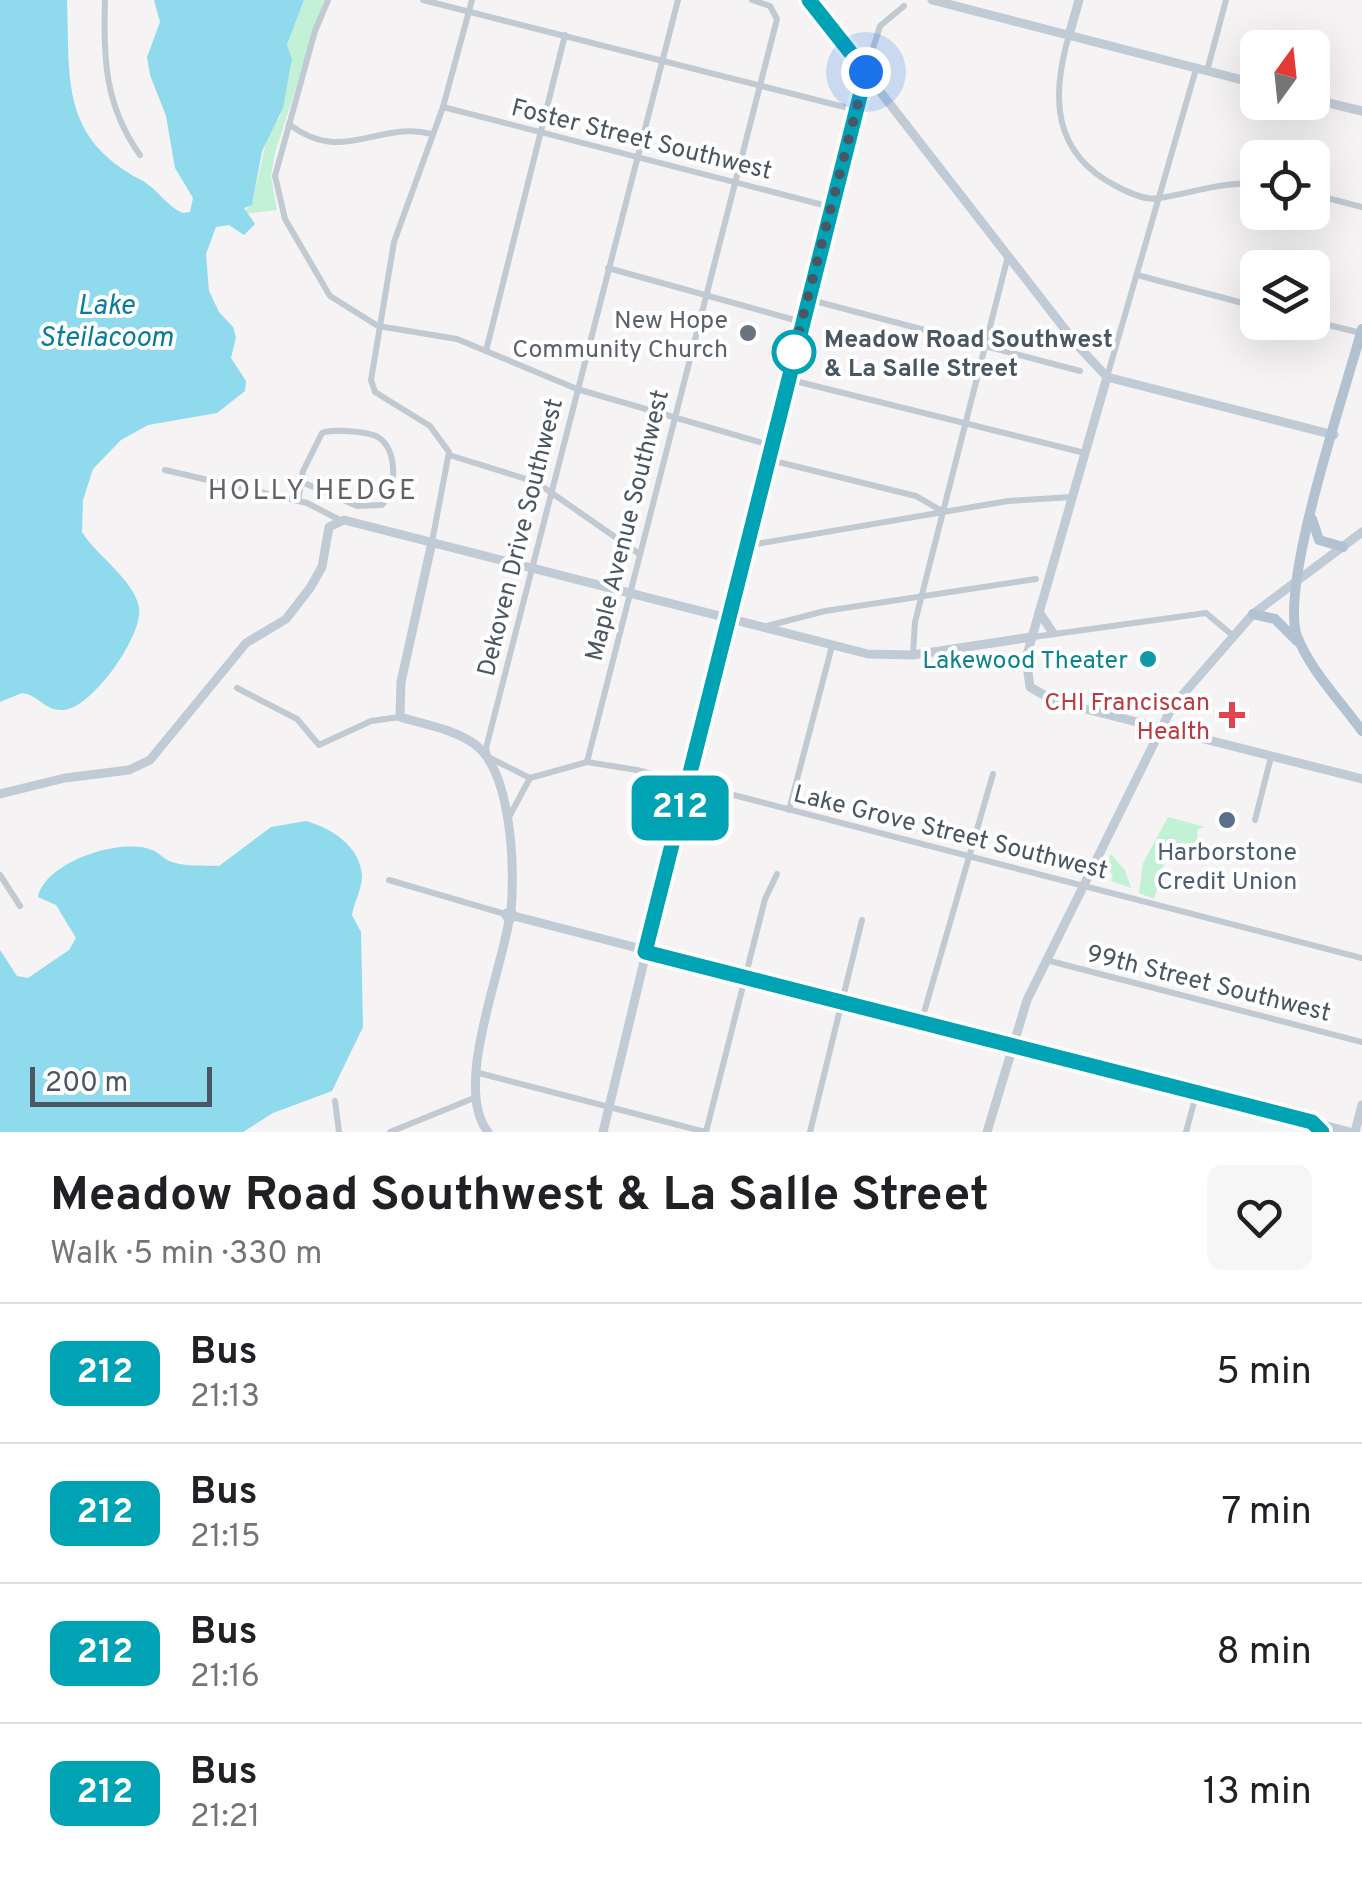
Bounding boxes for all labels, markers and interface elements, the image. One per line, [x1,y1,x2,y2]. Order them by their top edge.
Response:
north arrow [1240,30,1330,120]
map controls [1240,30,1330,340]
your location [841,47,891,97]
street label: Foster Street Southwest [508,93,775,189]
button: locate [1240,140,1330,230]
button: layers [1240,250,1330,340]
water label: Lake Steilacoom [39,289,173,357]
place label: New Hope Community Church [512,306,728,367]
marker: New Hope Community Church [737,322,759,344]
place label: Meadow Road Southwest & La Salle Street [824,325,1113,386]
marker: Meadow Road Southwest & La Salle Street [773,331,815,373]
street label: Maple Avenue Southwest [580,387,678,665]
street label: Dekoven Drive Southwest [472,396,572,680]
district label: HOLLY HEDGE [208,474,418,510]
place label: Lakewood Theater [922,646,1128,678]
marker: Lakewood Theater [1137,648,1159,670]
place label: CHI Franciscan Health [1044,688,1210,749]
marker: CHI Franciscan Health [1219,702,1245,728]
line badge: 212 [622,776,738,840]
street label: Lake Grove Street Southwest [790,779,1111,888]
text: 212 [652,786,708,830]
marker: Harborstone Credit Union [1216,809,1238,831]
place label: Harborstone Credit Union [1157,838,1297,899]
street label: 99th Street Southwest [1083,939,1334,1031]
scale bar [30,1062,212,1106]
text: 200 m [45,1066,128,1102]
button: heart [1207,1165,1312,1270]
text: Meadow Road Southwest & La Salle Street [50,1167,989,1227]
text: Walk · 5 min · 330 m [50,1235,322,1275]
text: Bus [190,1329,257,1378]
text: 5 min [1216,1349,1312,1398]
text: 212 [77,1351,133,1395]
text: 21:13 [190,1378,260,1418]
text: Bus [190,1469,257,1518]
text: 7 min [1222,1489,1312,1538]
text: 212 [77,1491,133,1535]
text: 21:15 [190,1518,261,1558]
text: Bus [190,1609,257,1658]
text: 8 min [1217,1629,1312,1678]
text: 212 [77,1631,133,1675]
text: 21:16 [190,1658,260,1698]
text: Bus [190,1749,257,1798]
text: 13 min [1203,1769,1312,1818]
text: 212 [77,1771,133,1815]
text: 21:21 [190,1798,260,1838]

